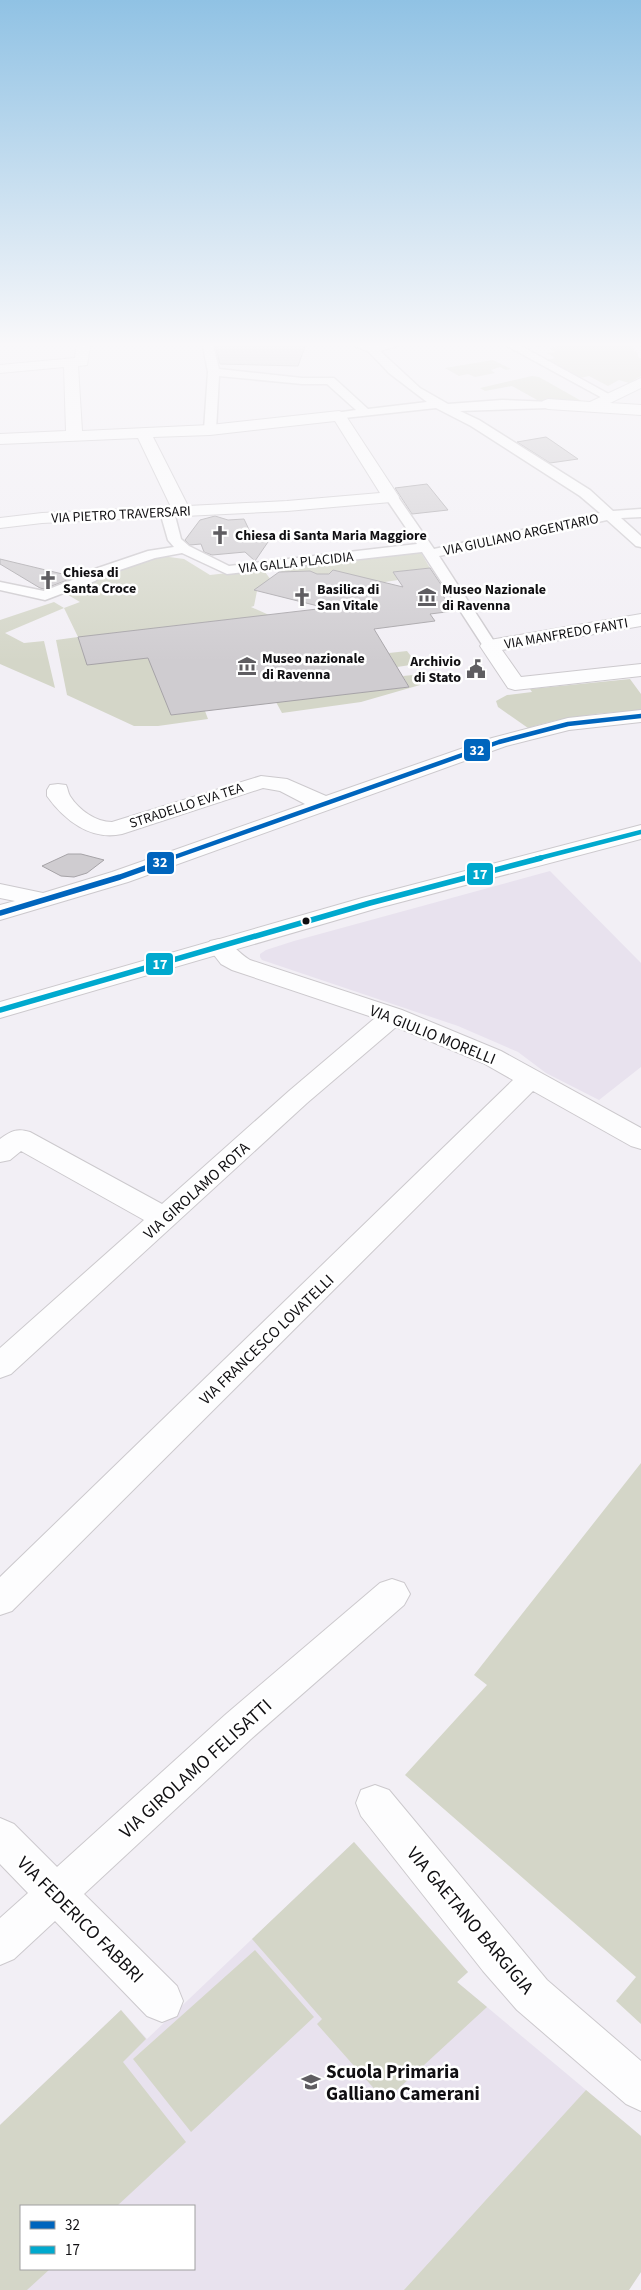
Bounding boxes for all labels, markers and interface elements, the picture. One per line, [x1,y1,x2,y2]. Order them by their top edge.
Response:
street label: VIA PIETRO TRAVERSARI [51,501,191,529]
street label: VIA GIULIANO ARGENTARIO [442,509,601,561]
church icon: Chiesa di Santa Maria Maggiore [209,524,231,546]
place label: Chiesa di Santa Maria Maggiore [235,526,427,546]
street label: VIA GALLA PLACIDIA [238,547,355,579]
place label: Chiesa di Santa Croce [63,563,136,599]
church icon: Chiesa di Santa Croce [37,569,59,591]
place label: Basilica di San Vitale [317,580,379,616]
place label: Museo Nazionale di Ravenna [442,580,546,616]
church icon: Basilica di San Vitale [291,586,313,608]
museum icon: Museo Nazionale di Ravenna [416,586,438,608]
street label: VIA MANFREDO FANTI [503,613,630,655]
place label: Museo nazionale di Ravenna [262,649,365,685]
place label: Archivio di Stato [409,652,461,688]
museum icon: Museo nazionale di Ravenna [236,655,258,677]
public building icon: Archivio di Stato [465,658,487,680]
line badge: 32 [463,738,491,762]
text: 32 [470,741,484,761]
street label: STRADELLO EVA TEA [127,778,246,834]
line badge: 32 [146,851,175,875]
text: 32 [153,853,167,873]
line badge: 17 [466,862,494,886]
text: 17 [473,865,487,885]
unlabelled marker [301,916,311,926]
line badge: 17 [145,952,174,976]
text: 17 [153,955,167,975]
street label: VIA GIULIO MORELLI [366,1000,499,1070]
street label: VIA GIROLAMO ROTA [139,1137,255,1244]
street label: VIA FRANCESCO LOVATELLI [195,1270,339,1410]
street label: VIA GIROLAMO FELISATTI [114,1693,278,1845]
street label: VIA GAETANO BARGIGIA [400,1841,540,2001]
street label: VIA FEDERICO FABBRI [10,1851,149,1990]
place label: Scuola Primaria Galliano Camerani [326,2059,480,2108]
school or university icon: Scuola Primaria Galliano Camerani [300,2071,322,2093]
legend [20,2205,195,2270]
text: 32 [65,2215,80,2236]
text: 17 [65,2240,80,2261]

